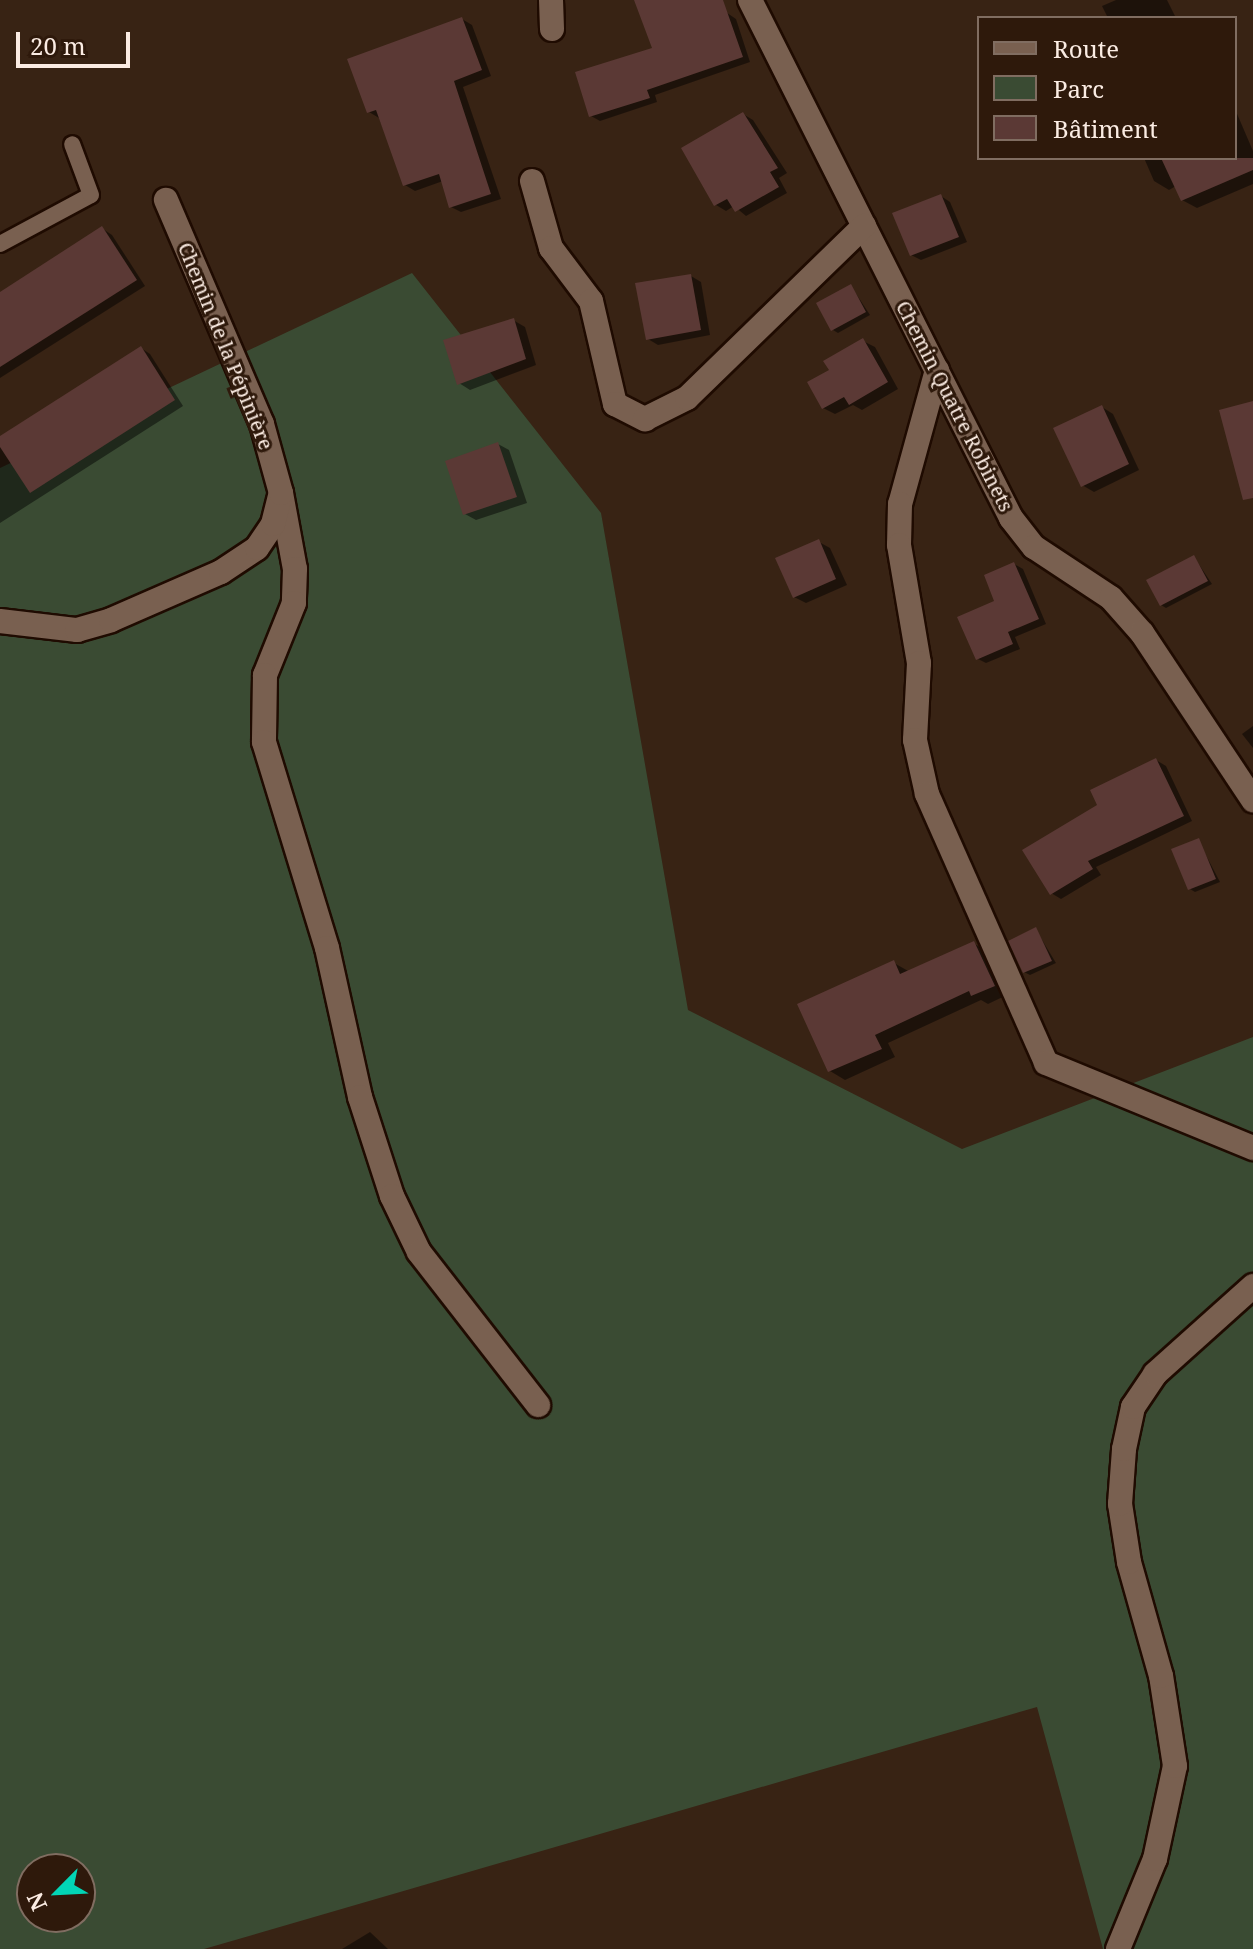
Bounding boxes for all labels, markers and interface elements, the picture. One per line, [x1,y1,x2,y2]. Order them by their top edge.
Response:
scale bar [20,16,134,66]
legend [977,16,1237,160]
text: 20 m [30,29,86,62]
text: Route [1053,32,1119,65]
text: Parc [1053,72,1104,105]
text: Bâtiment [1053,112,1158,145]
street label: Chemin de la Pépinière [173,239,279,453]
street label: Chemin Quatre Robinets [891,297,1019,515]
north arrow [16,1853,96,1933]
text: N [19,1888,53,1916]

